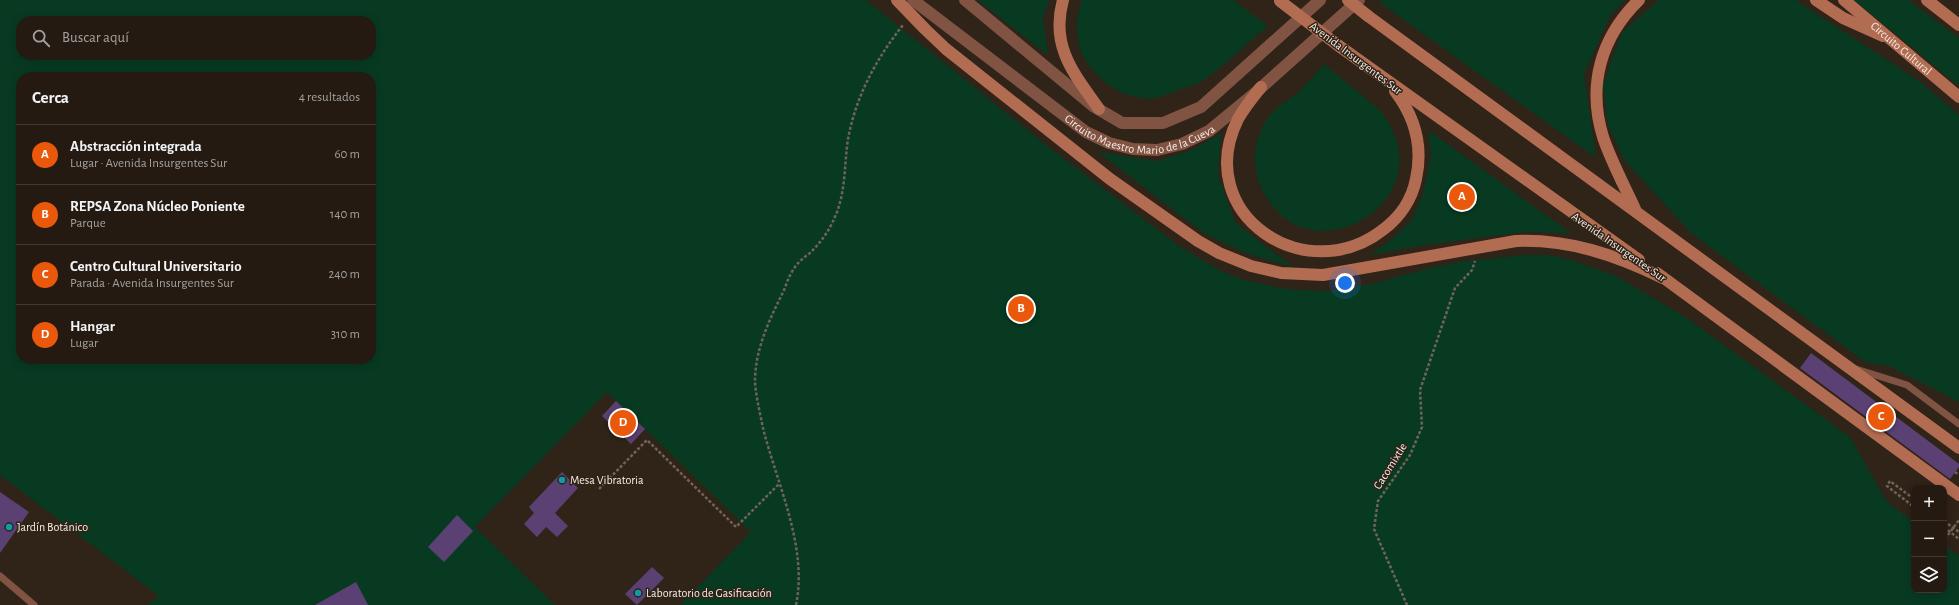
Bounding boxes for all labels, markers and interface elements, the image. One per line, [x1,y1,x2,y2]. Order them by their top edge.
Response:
search box [16,16,376,60]
street label: Avenida Insurgentes Sur [1308,19,1405,97]
street label: Circuito Cultural [1869,19,1934,77]
icon: search [30,27,52,49]
text: Buscar aquí [62,30,129,45]
text: Cerca [32,89,69,106]
text: 4 resultados [299,91,360,104]
street label: Circuito Maestro Mario de la Cueva [1060,107,1220,129]
text: Circuito Maestro Mario de la Cueva [1063,112,1218,156]
text: Abstracción integrada [70,139,202,154]
text: A [41,148,49,161]
text: 60 m [334,148,360,161]
text: Lugar · Avenida Insurgentes Sur [70,157,227,170]
pin: A [1449,182,1475,212]
text: REPSA Zona Núcleo Poniente [70,199,245,214]
text: B [41,208,49,221]
text: 140 m [330,208,360,221]
street label: Avenida Insurgentes Sur [1570,210,1669,284]
text: Parque [70,217,106,230]
text: Centro Cultural Universitario [70,259,242,274]
text: C [42,268,48,281]
text: 240 m [328,268,360,281]
your location [1335,273,1355,293]
text: Parada · Avenida Insurgentes Sur [70,277,234,290]
pin: B [1008,294,1034,324]
text: Hangar [70,319,115,334]
text: D [41,328,49,341]
text: 310 m [331,328,360,341]
text: Lugar [70,337,98,350]
pin: C [1868,402,1894,432]
pin: D [610,408,636,438]
street label: Cacomixtle [1371,441,1409,491]
place label: Mesa Vibratoria [570,474,644,486]
marker: Mesa Vibratoria [557,475,567,485]
map controls [1911,485,1947,593]
button: + [1911,485,1947,521]
place label: Jardín Botánico [17,521,88,533]
button: − [1911,521,1947,557]
marker: Jardín Botánico [4,522,14,532]
button: layers [1911,557,1947,593]
place label: Laboratorio de Gasificación [646,587,772,599]
marker: Laboratorio de Gasificación [633,588,643,598]

